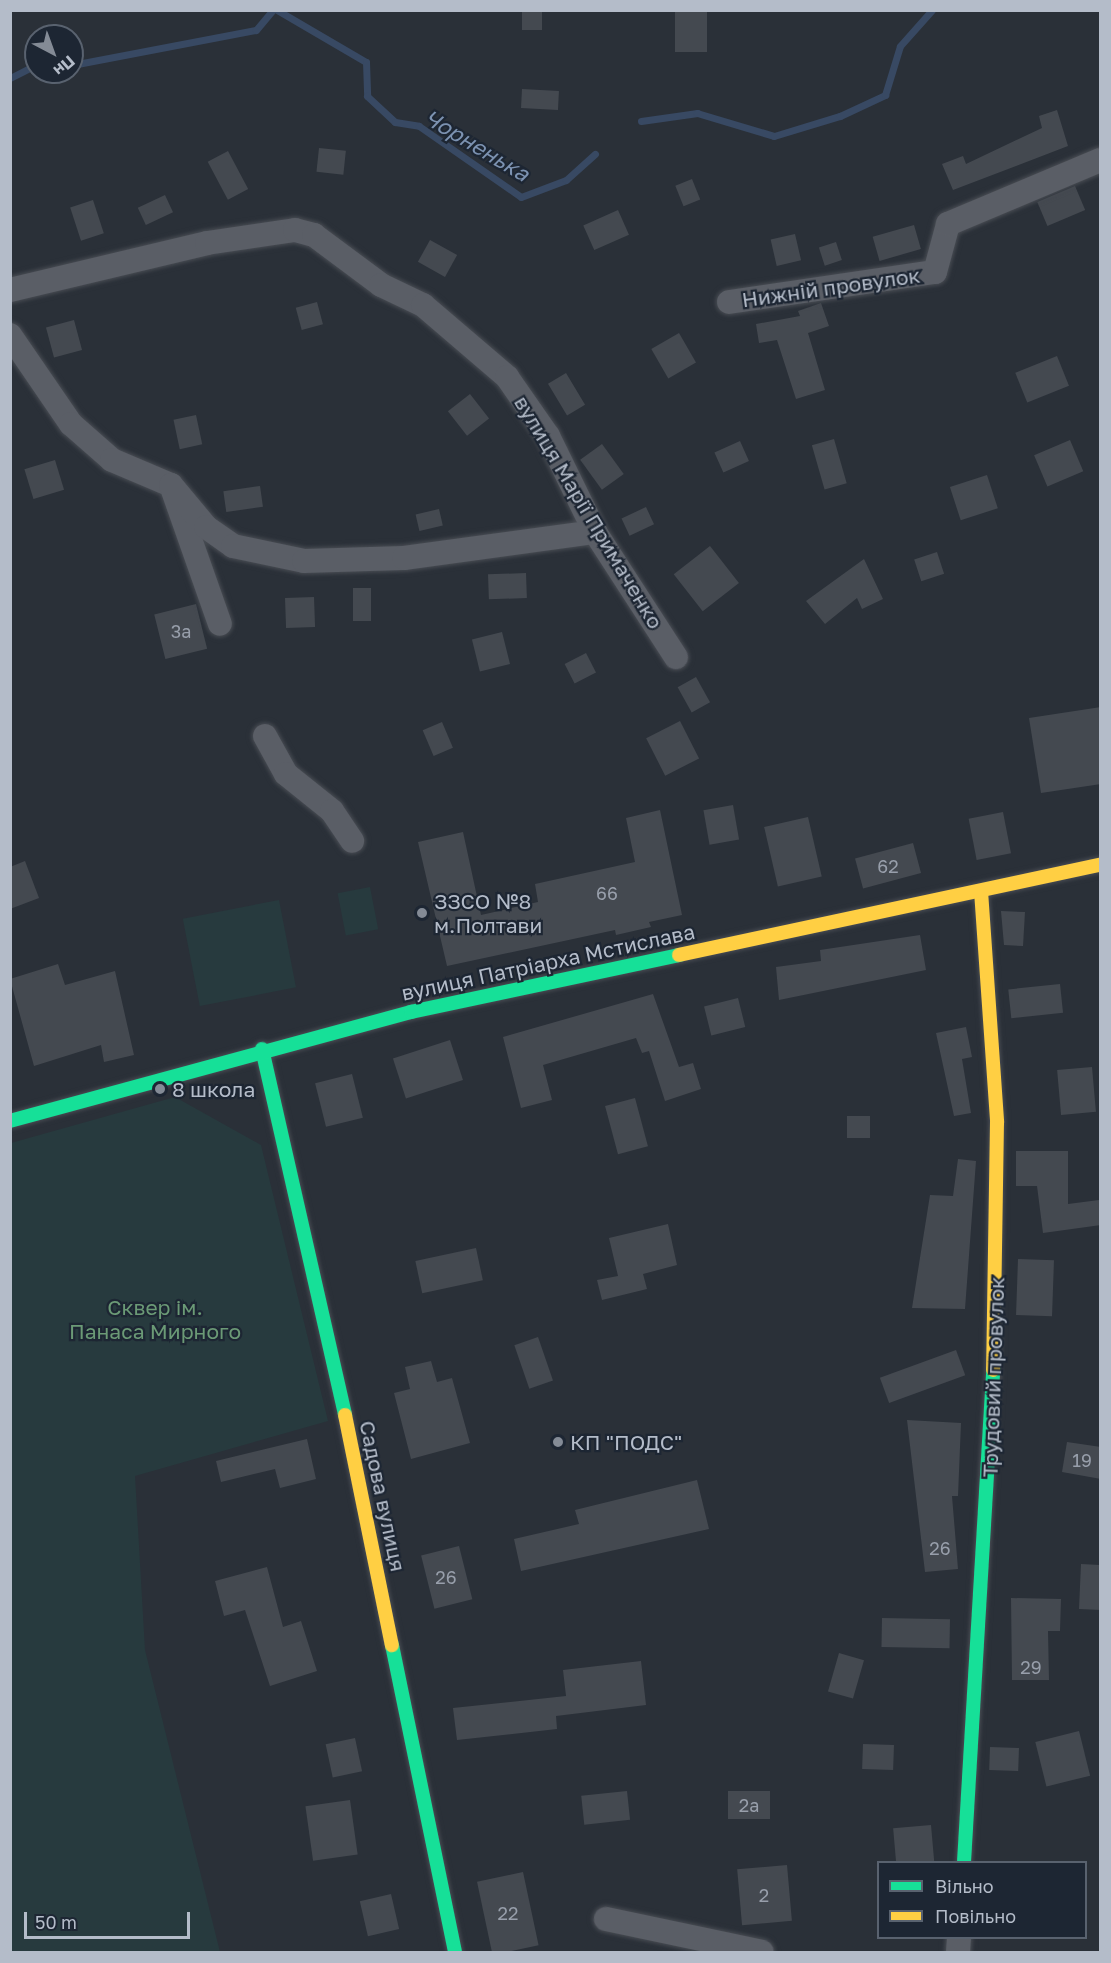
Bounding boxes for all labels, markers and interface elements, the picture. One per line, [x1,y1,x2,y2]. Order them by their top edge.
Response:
north arrow [24,24,84,84]
text: Пн [50,51,79,81]
water label: Чорненька [420,103,534,187]
street label: Нижній провулок [740,262,922,312]
street label: вулиця Марії Примаченко [509,391,669,633]
house number: 3а [171,620,191,642]
house number: 62 [877,855,899,877]
house number: 66 [596,882,618,904]
place label: ЗЗСО №8 м.Полтави [434,888,542,938]
marker: ЗЗСО №8 м.Полтави [415,906,429,920]
street label: вулиця Патріарха Мстислава [399,919,697,1005]
place label: 8 школа [172,1076,255,1102]
marker: 8 школа [153,1082,167,1096]
street label: Трудовий провулок [977,1276,1009,1478]
park label: Сквер ім. Панаса Мирного [69,1294,241,1344]
street label: Садова вулиця [355,1418,411,1574]
place label: КП "ПОДС" [570,1429,682,1455]
marker: КП "ПОДС" [551,1435,565,1449]
house number: 19 [1072,1449,1092,1471]
house number: 26 [929,1537,951,1559]
house number: 26 [435,1566,457,1588]
house number: 29 [1020,1656,1042,1678]
house number: 2а [739,1794,759,1816]
legend [877,1861,1087,1939]
text: Вільно [935,1875,994,1897]
house number: 2 [759,1884,769,1906]
scale bar [27,1900,194,1938]
house number: 22 [498,1902,518,1924]
text: Повільно [935,1905,1016,1927]
text: 50 m [35,1911,77,1933]

